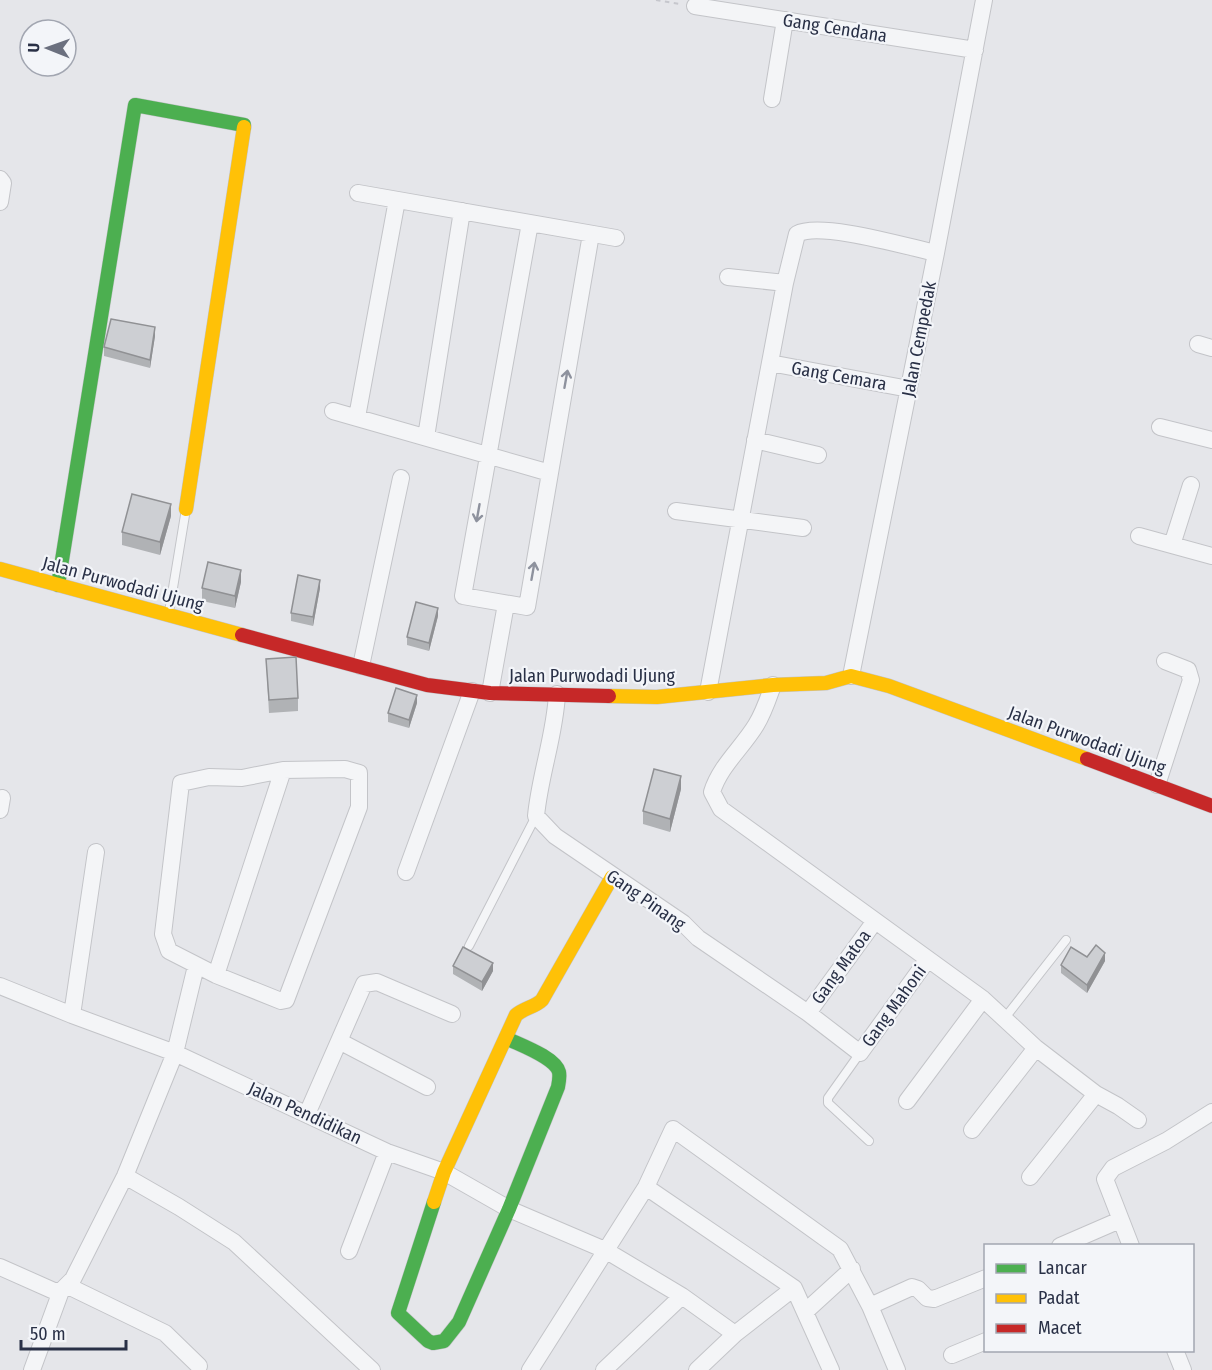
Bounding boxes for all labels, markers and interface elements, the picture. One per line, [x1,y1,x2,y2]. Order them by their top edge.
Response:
street label: Gang Cendana [781,9,889,47]
north arrow [18,18,78,78]
text: U [24,43,43,53]
street label: Jalan Cempedak [897,279,941,399]
street label: Gang Cemara [790,357,888,395]
one-way arrow [561,369,572,389]
one-way arrow [472,503,483,522]
street label: Jalan Purwodadi Ujung [40,552,207,616]
one-way arrow [528,561,539,581]
street label: Jalan Purwodadi Ujung [509,665,676,687]
street label: Jalan Purwodadi Ujung [1005,701,1169,779]
street label: Gang Pinang [602,865,690,936]
street label: Gang Matoa [807,925,875,1009]
street label: Gang Mahoni [857,961,931,1051]
street label: Jalan Pendidikan [245,1077,365,1149]
legend [984,1244,1194,1352]
text: Lancar [1038,1257,1087,1279]
text: Padat [1038,1287,1080,1309]
scale bar [21,1313,126,1351]
text: Macet [1038,1317,1082,1339]
text: 50 m [30,1323,66,1345]

